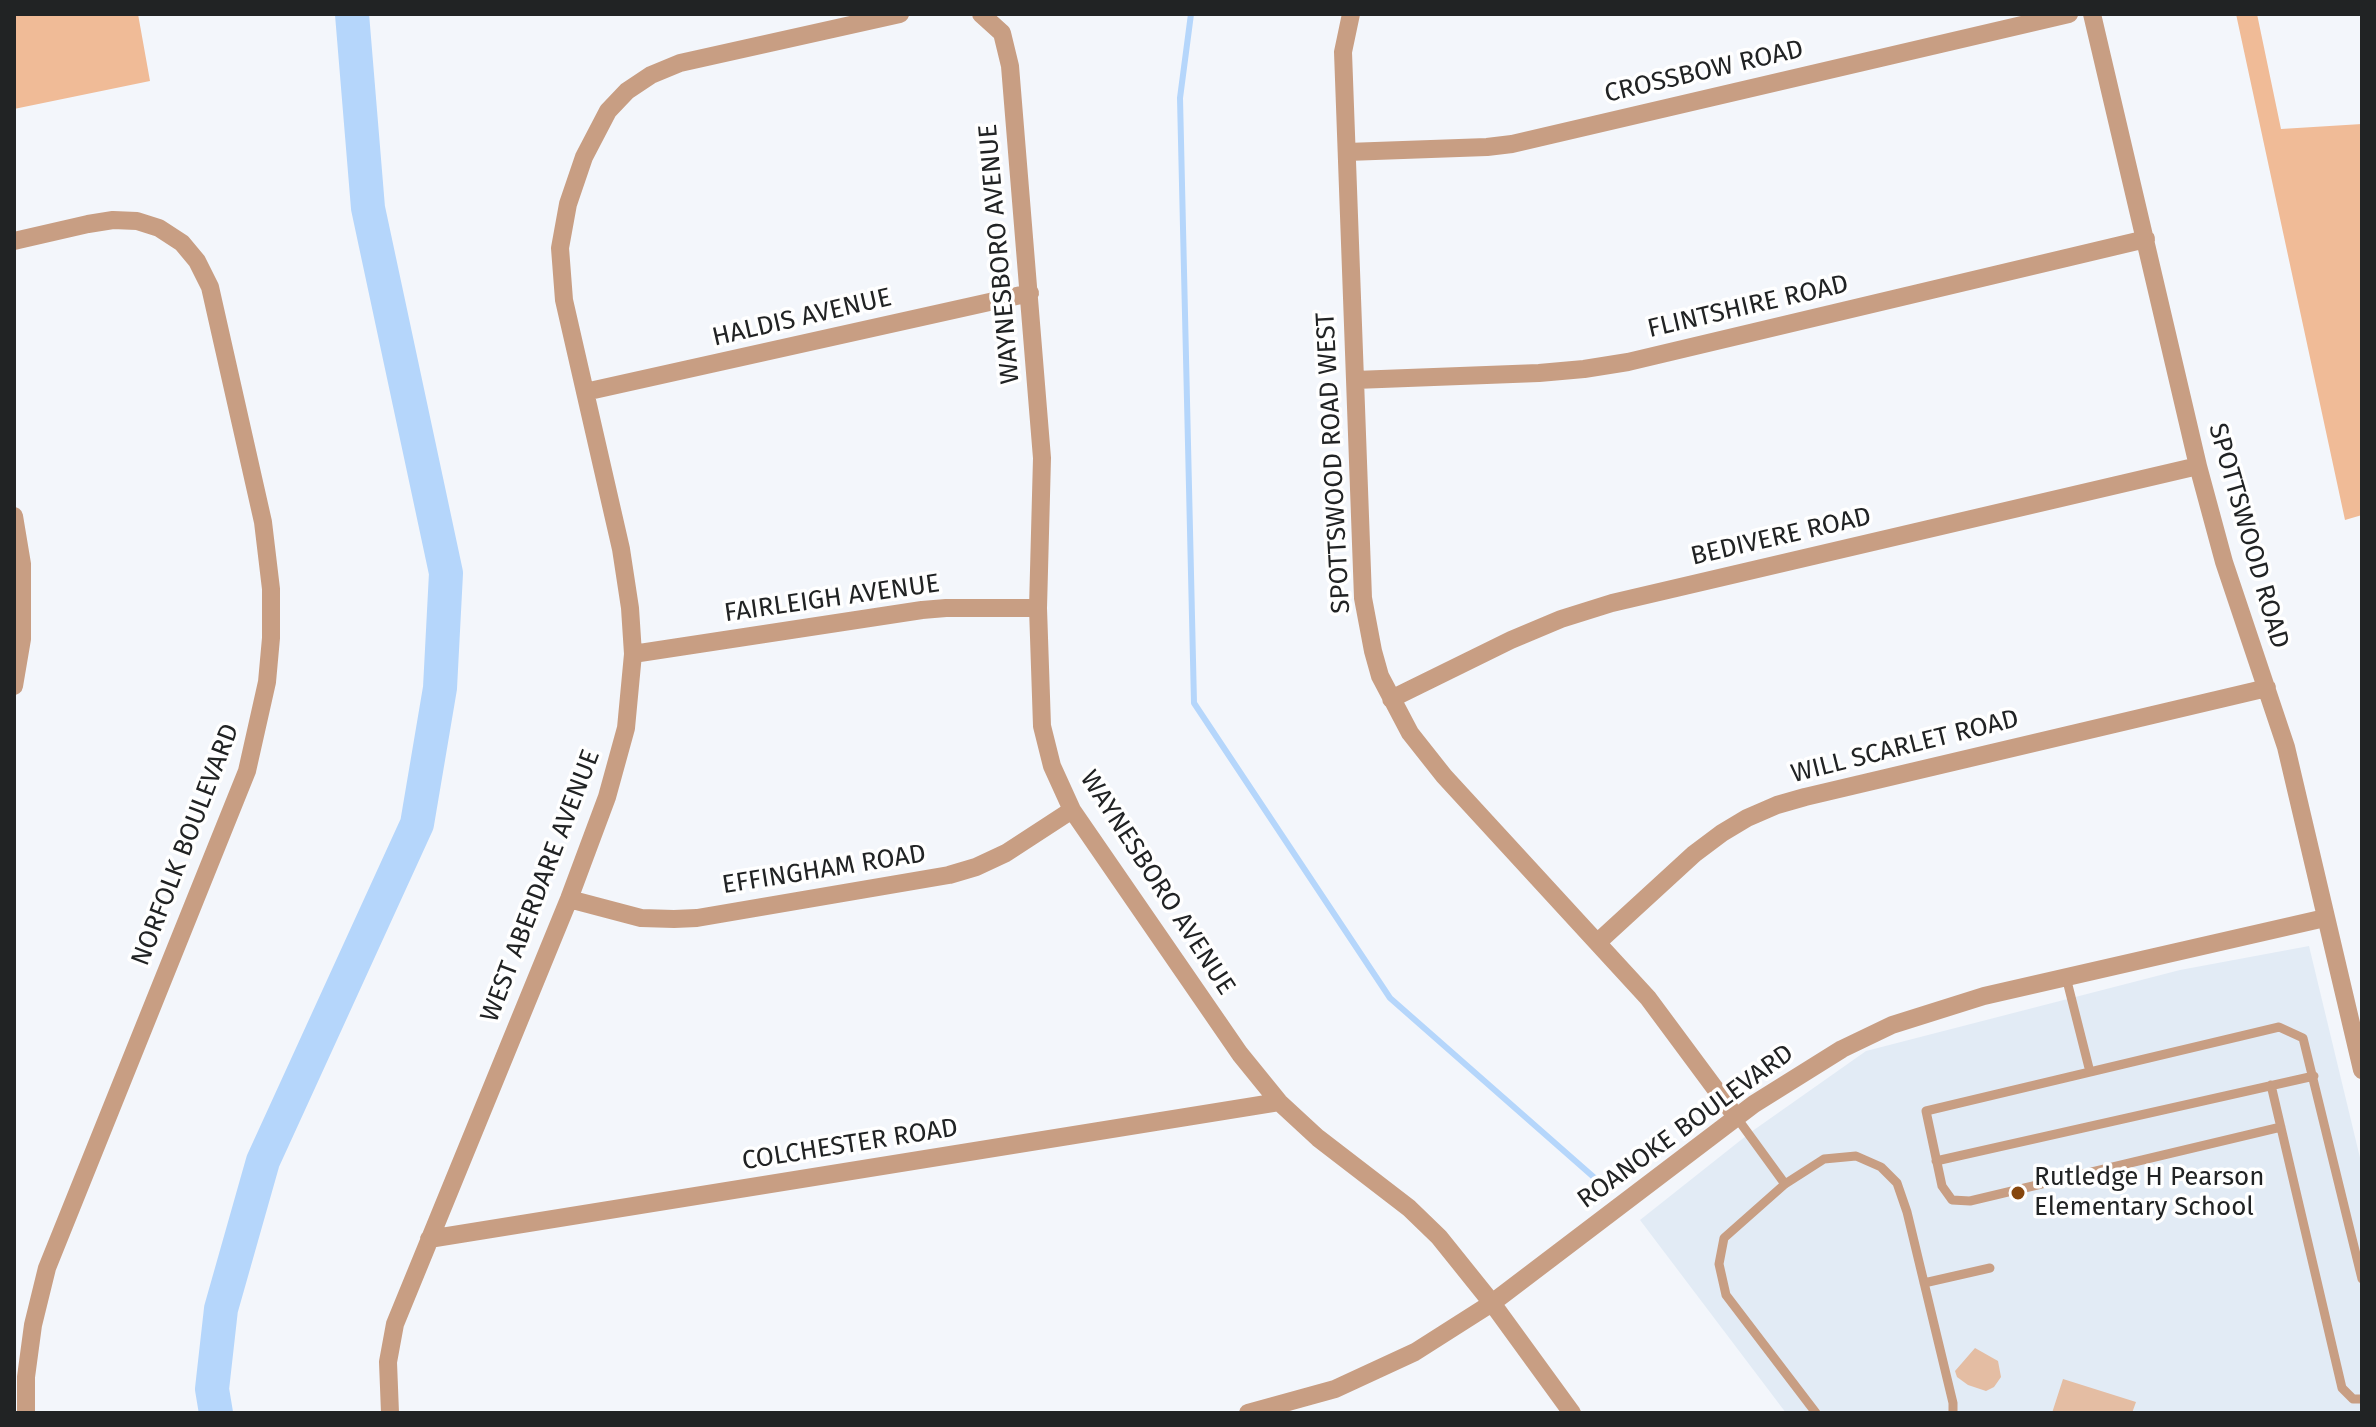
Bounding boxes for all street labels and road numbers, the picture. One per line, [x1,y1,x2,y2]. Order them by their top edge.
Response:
street label: CROSSBOW ROAD [1602,34,1806,110]
street label: WAYNESBORO AVENUE [973,123,1027,385]
street label: FLINTSHIRE ROAD [1645,269,1851,345]
street label: HALDIS AVENUE [709,282,895,354]
street label: SPOTTSWOOD ROAD WEST [1311,312,1357,614]
street label: SPOTTSWOOD ROAD [2201,420,2295,652]
street label: BEDIVERE ROAD [1688,501,1874,573]
street label: FAIRLEIGH AVENUE [722,568,942,630]
street label: WILL SCARLET ROAD [1788,704,2022,790]
street label: NORFOLK BOULEVARD [126,720,246,970]
street label: WEST ABERDARE AVENUE [475,745,607,1027]
street label: WAYNESBORO AVENUE [1073,765,1241,1001]
street label: EFFINGHAM ROAD [720,838,928,902]
street label: ROANOKE BOULEVARD [1572,1038,1800,1216]
street label: COLCHESTER ROAD [740,1113,960,1177]

